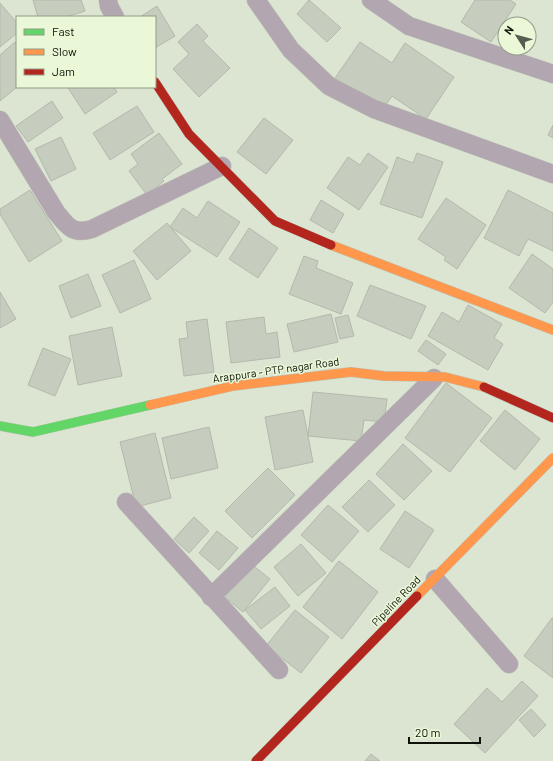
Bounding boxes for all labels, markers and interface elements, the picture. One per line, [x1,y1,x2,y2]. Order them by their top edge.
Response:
legend [16,16,156,88]
north arrow [497,16,537,56]
text: N [501,23,516,37]
text: Fast [52,24,75,38]
text: Slow [52,44,77,58]
text: Jam [52,64,75,78]
street label: Arappura - PTP nagar Road [212,354,340,385]
street label: Pipeline Road [368,573,423,628]
scale bar [409,719,480,745]
text: 20 m [415,725,441,739]

